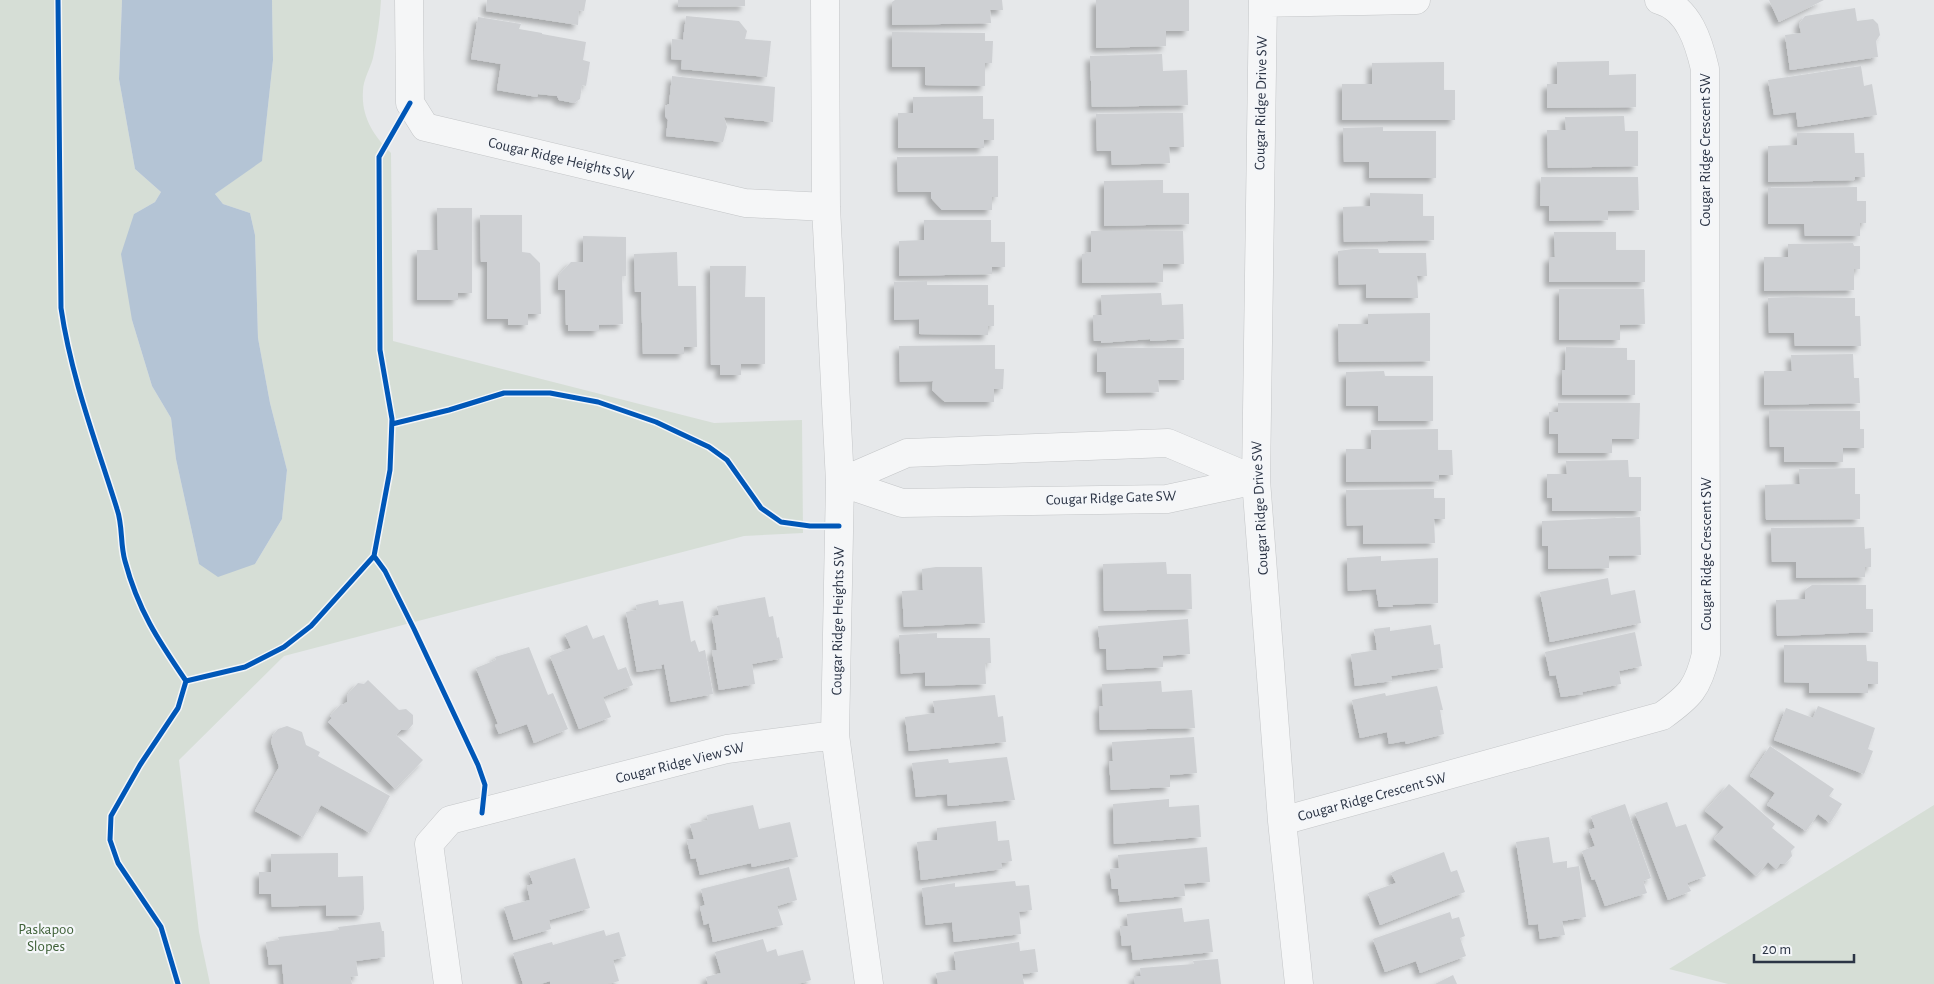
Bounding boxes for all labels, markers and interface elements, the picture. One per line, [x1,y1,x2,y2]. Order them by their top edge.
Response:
street label: Cougar Ridge Drive SW [1252,35,1270,170]
street label: Cougar Ridge Crescent SW [1698,73,1713,227]
street label: Cougar Ridge Heights SW [487,135,636,183]
street label: Cougar Ridge Drive SW [1249,440,1271,575]
street label: Cougar Ridge Crescent SW [1699,477,1714,631]
street label: Cougar Ridge Gate SW [1046,488,1177,508]
street label: Cougar Ridge Heights SW [829,546,847,696]
street label: Cougar Ridge View SW [614,740,747,786]
street label: Cougar Ridge Crescent SW [1296,770,1448,824]
park label: Paskapoo Slopes [18,922,74,954]
scale bar [1754,932,1854,964]
text: 20 m [1762,942,1791,957]

